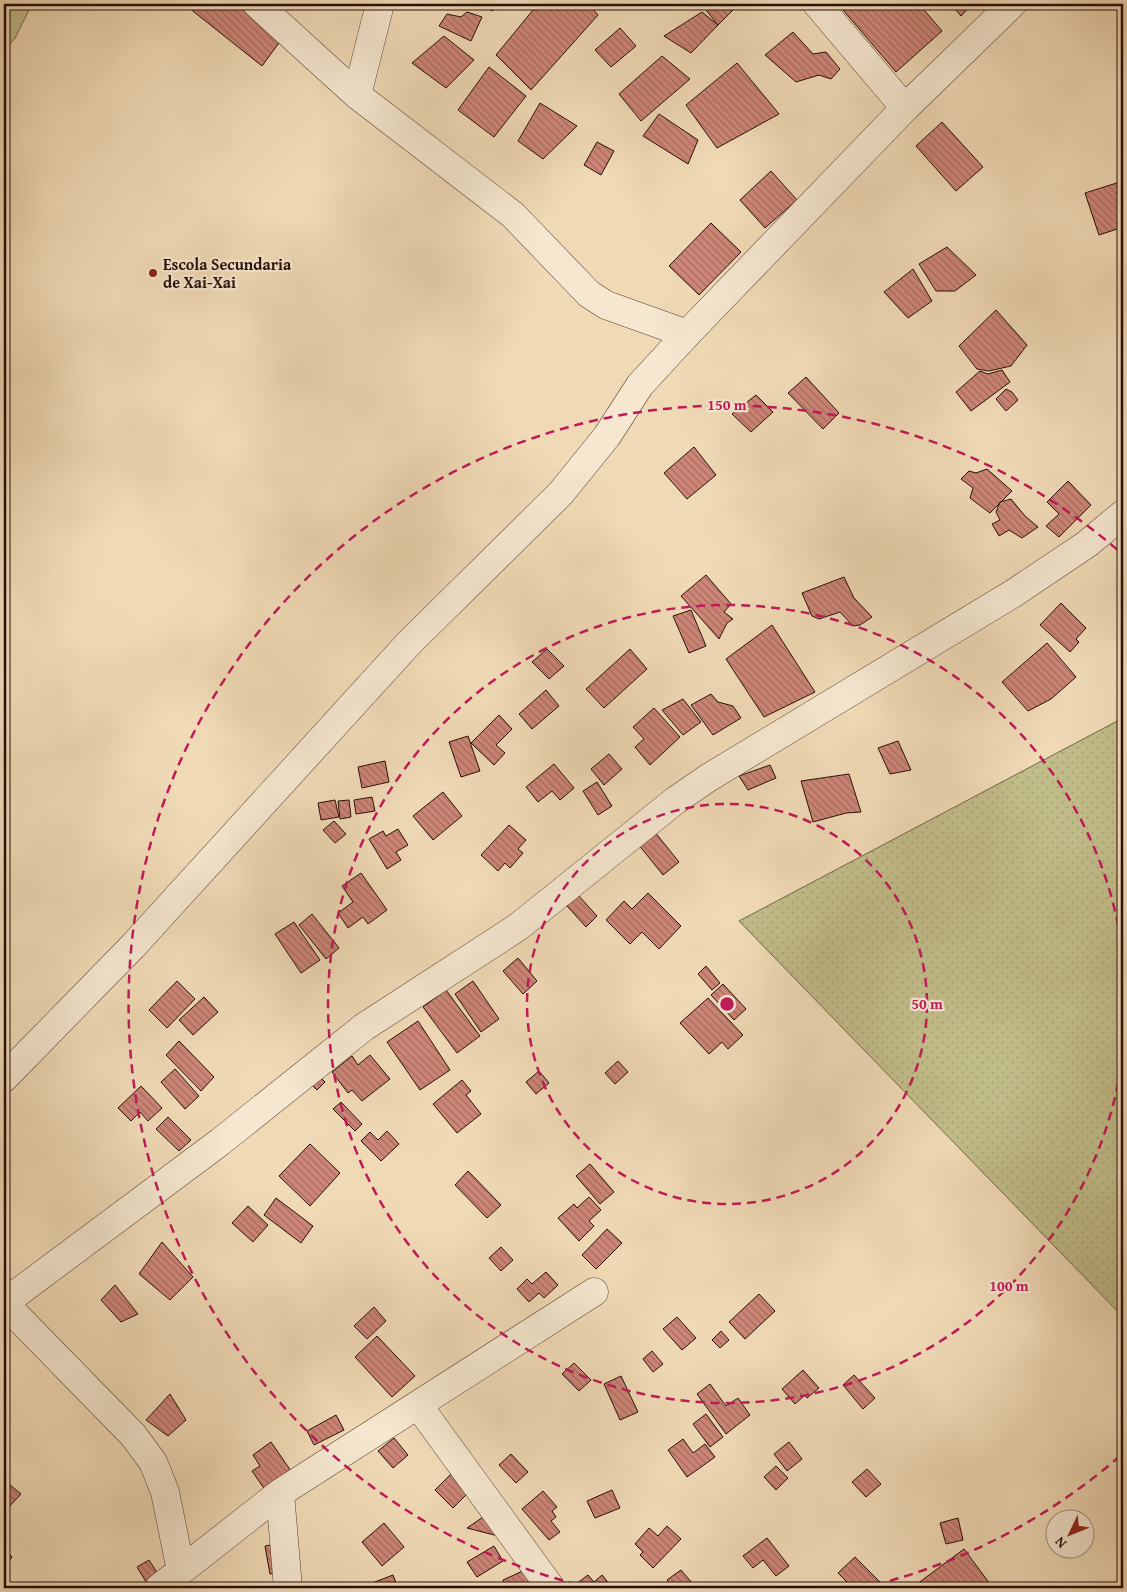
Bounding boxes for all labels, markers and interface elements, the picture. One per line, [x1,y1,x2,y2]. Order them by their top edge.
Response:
place label: Escola Secundaria de Xai-Xai [163,252,292,294]
marker: Escola Secundaria de Xai-Xai [147,267,159,279]
text: 150 m [707,394,747,415]
text: 50 m [911,993,943,1014]
centre of rings [718,995,736,1013]
text: 100 m [989,1275,1029,1296]
north arrow [1044,1510,1094,1560]
text: N [1050,1532,1071,1553]

